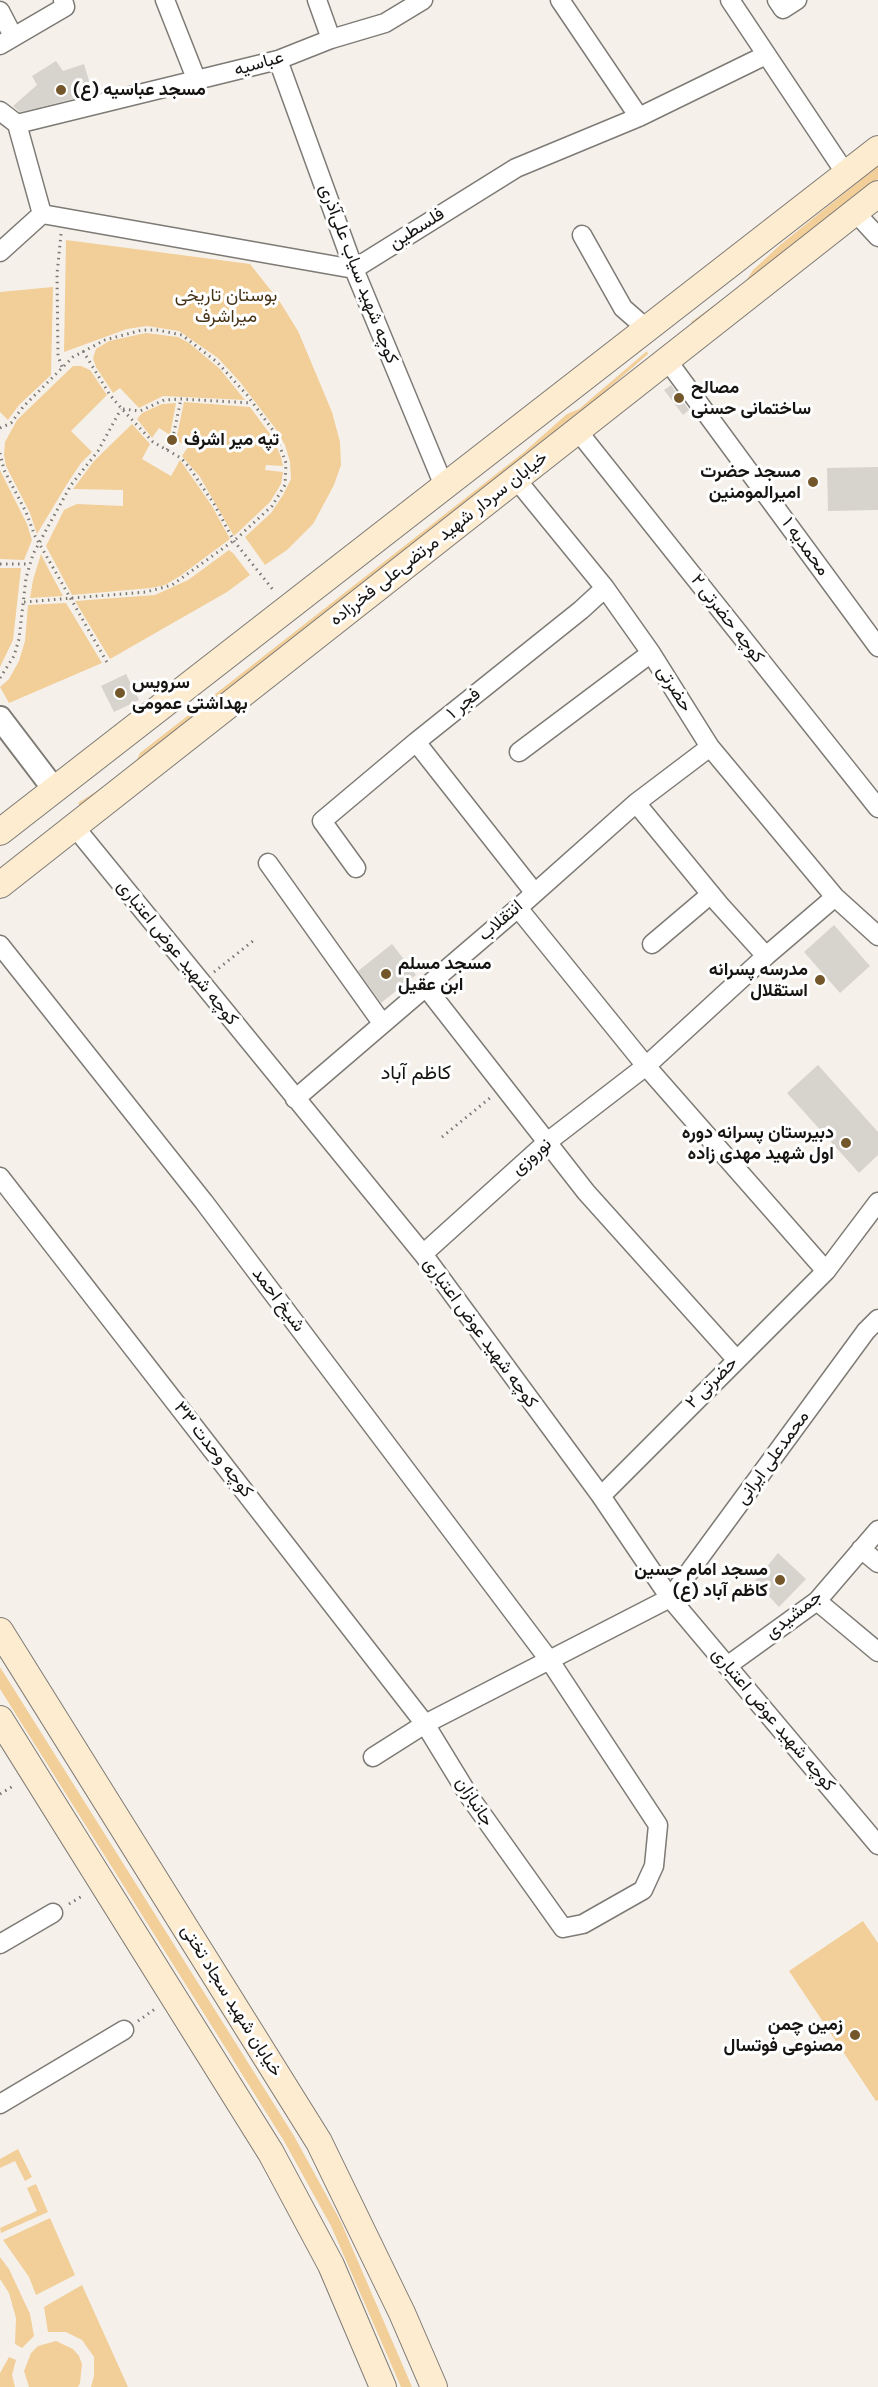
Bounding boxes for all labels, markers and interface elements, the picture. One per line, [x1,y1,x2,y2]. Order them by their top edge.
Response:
street label: عباسیه [232,47,286,81]
place label: مسجد عباسیه (ع) [73,79,206,101]
marker: مسجد عباسیه (ع) [54,83,68,97]
street label: کوچه شهید سیاب علی‌آذری [314,181,402,367]
street label: فلسطین [385,204,449,254]
park label: بوستان تاریخی میراشرف [175,285,277,328]
place label: مصالح ساختمانی حسنی [691,377,811,420]
marker: مصالح ساختمانی حسنی [672,391,686,405]
place label: تپه میر اشرف [184,429,279,451]
marker: تپه میر اشرف [165,433,179,447]
street label: خیابان سردار شهید مرتضی‌علی فخرزاده [326,447,552,631]
place label: مسجد حضرت امیرالمومنین [700,461,801,504]
marker: مسجد حضرت امیرالمومنین [806,475,820,489]
street label: محمدیه ۱ [777,514,833,580]
street label: کوچه حضرتی ۲ [686,570,768,668]
street label: حضرتی [651,662,697,716]
place label: سرویس بهداشتی عمومی [132,672,248,714]
street label: فجر ۱ [443,684,485,724]
marker: سرویس بهداشتی عمومی [113,686,127,700]
street label: کوچه شهید عوض اعتباری [112,876,242,1030]
street label: انتقلاب [474,896,528,946]
place label: مسجد مسلم ابن عقیل [398,953,492,996]
place label: مدرسه پسرانه استقلال [709,959,808,1002]
marker: مسجد مسلم ابن عقیل [379,967,393,981]
marker: مدرسه پسرانه استقلال [813,973,827,987]
district label: کاظم آباد [381,1062,451,1086]
place label: دبیرستان پسرانه دوره اول شهید مهدی زاده [682,1122,834,1164]
street label: نوروزی [508,1134,556,1180]
marker: دبیرستان پسرانه دوره اول شهید مهدی زاده [839,1136,853,1150]
street label: کوچه شهید عوض اعتباری [418,1254,542,1412]
street label: شیخ احمد [247,1264,309,1336]
street label: حضرتی ۲ [681,1352,743,1414]
street label: کوچه وحدت ۳۳ [169,1398,257,1502]
street label: محمدعلی ایرانی [732,1407,814,1509]
place label: مسجد امام حسین (ع) کاظم آباد [634,1559,768,1602]
marker: مسجد امام حسین (ع) کاظم آباد [773,1573,787,1587]
street label: جمشیدی [761,1586,827,1644]
street label: کوچه شهید عوض اعتباری [707,1644,839,1796]
street label: جانبازان [450,1773,498,1831]
street label: خیابان شهید سجاد تختی [176,1921,286,2081]
place label: زمین چمن مصنوعی فوتسال [724,2014,843,2056]
marker: زمین چمن مصنوعی فوتسال [848,2028,862,2042]

